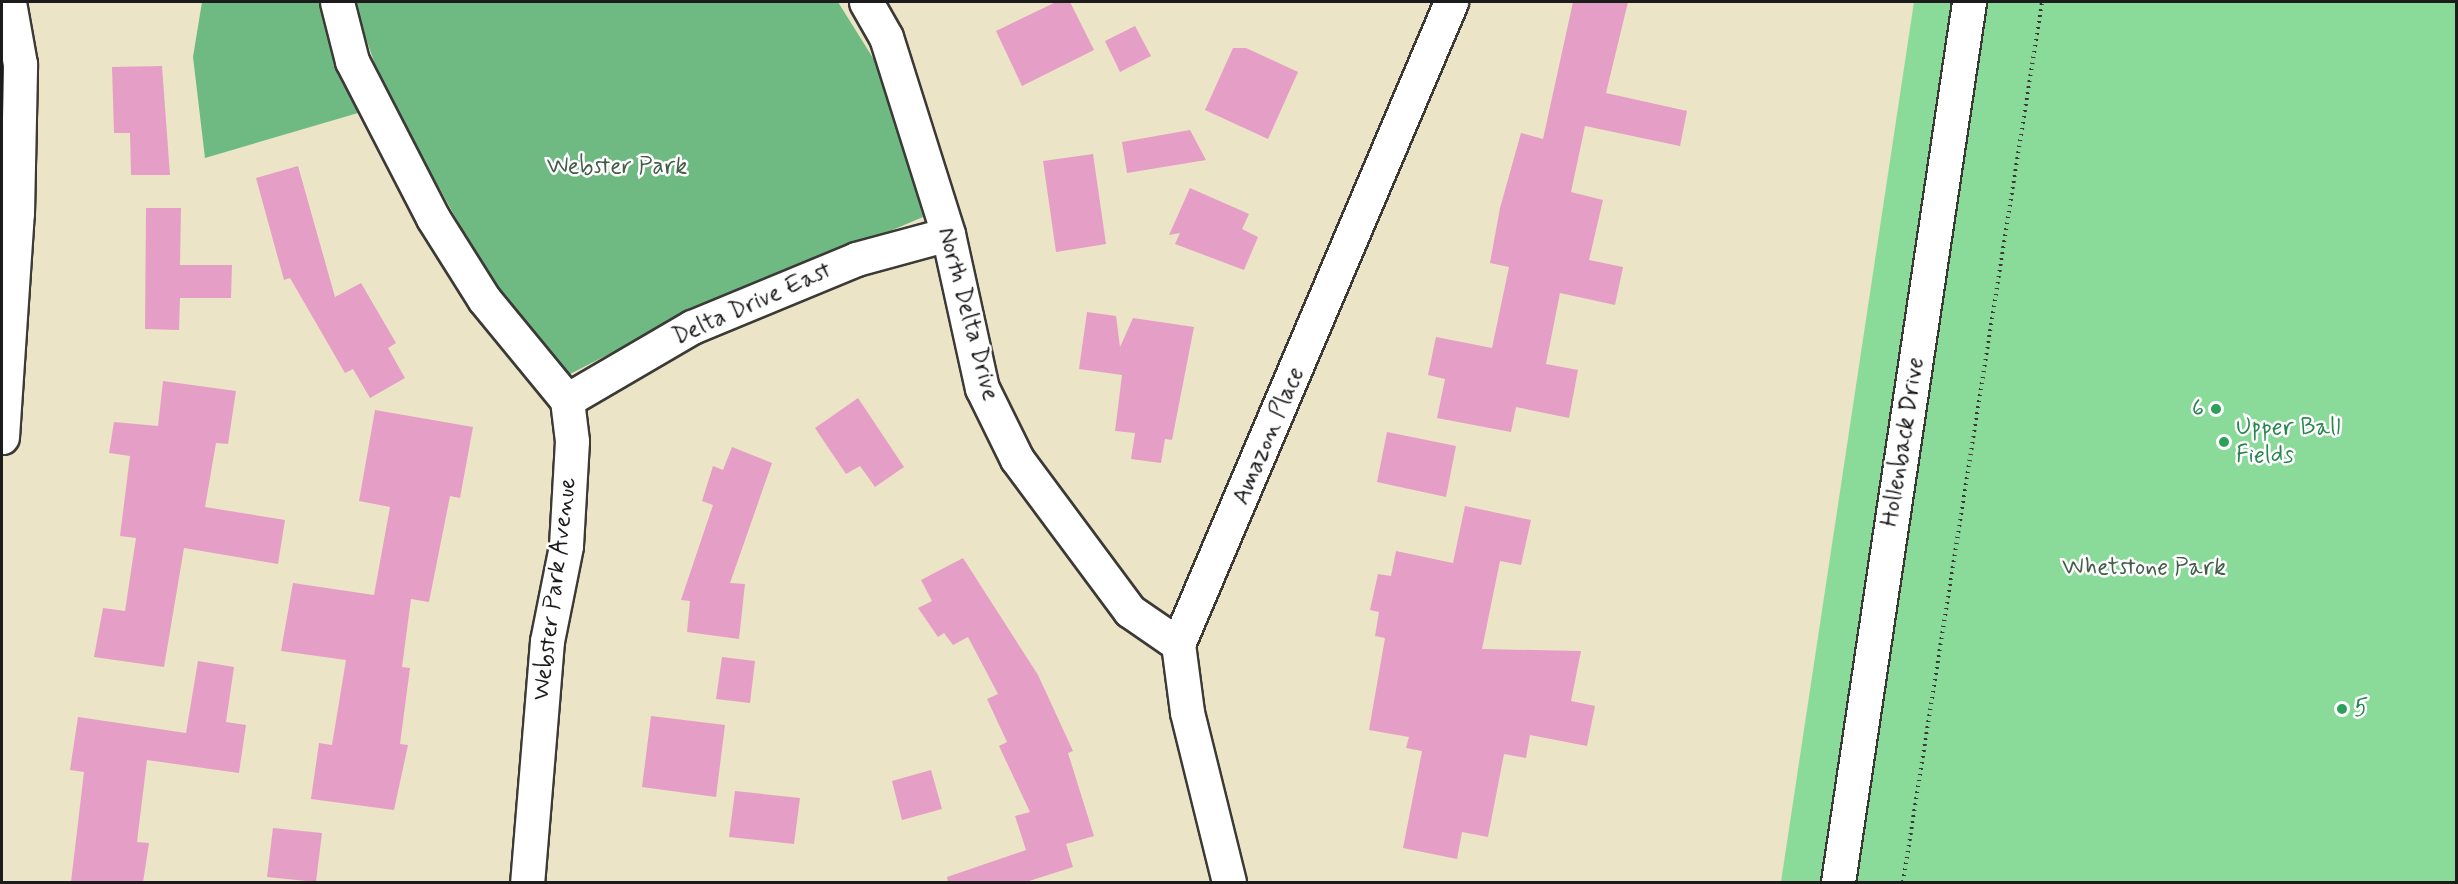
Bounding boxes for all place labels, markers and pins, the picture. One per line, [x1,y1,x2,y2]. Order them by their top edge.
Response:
place label: 6 [2192,395,2204,423]
marker: 6 [2209,402,2223,416]
place label: Upper Ball Fields [2236,414,2338,470]
marker: Upper Ball Fields [2217,435,2231,449]
place label: 5 [2354,695,2368,723]
marker: 5 [2335,702,2349,716]

